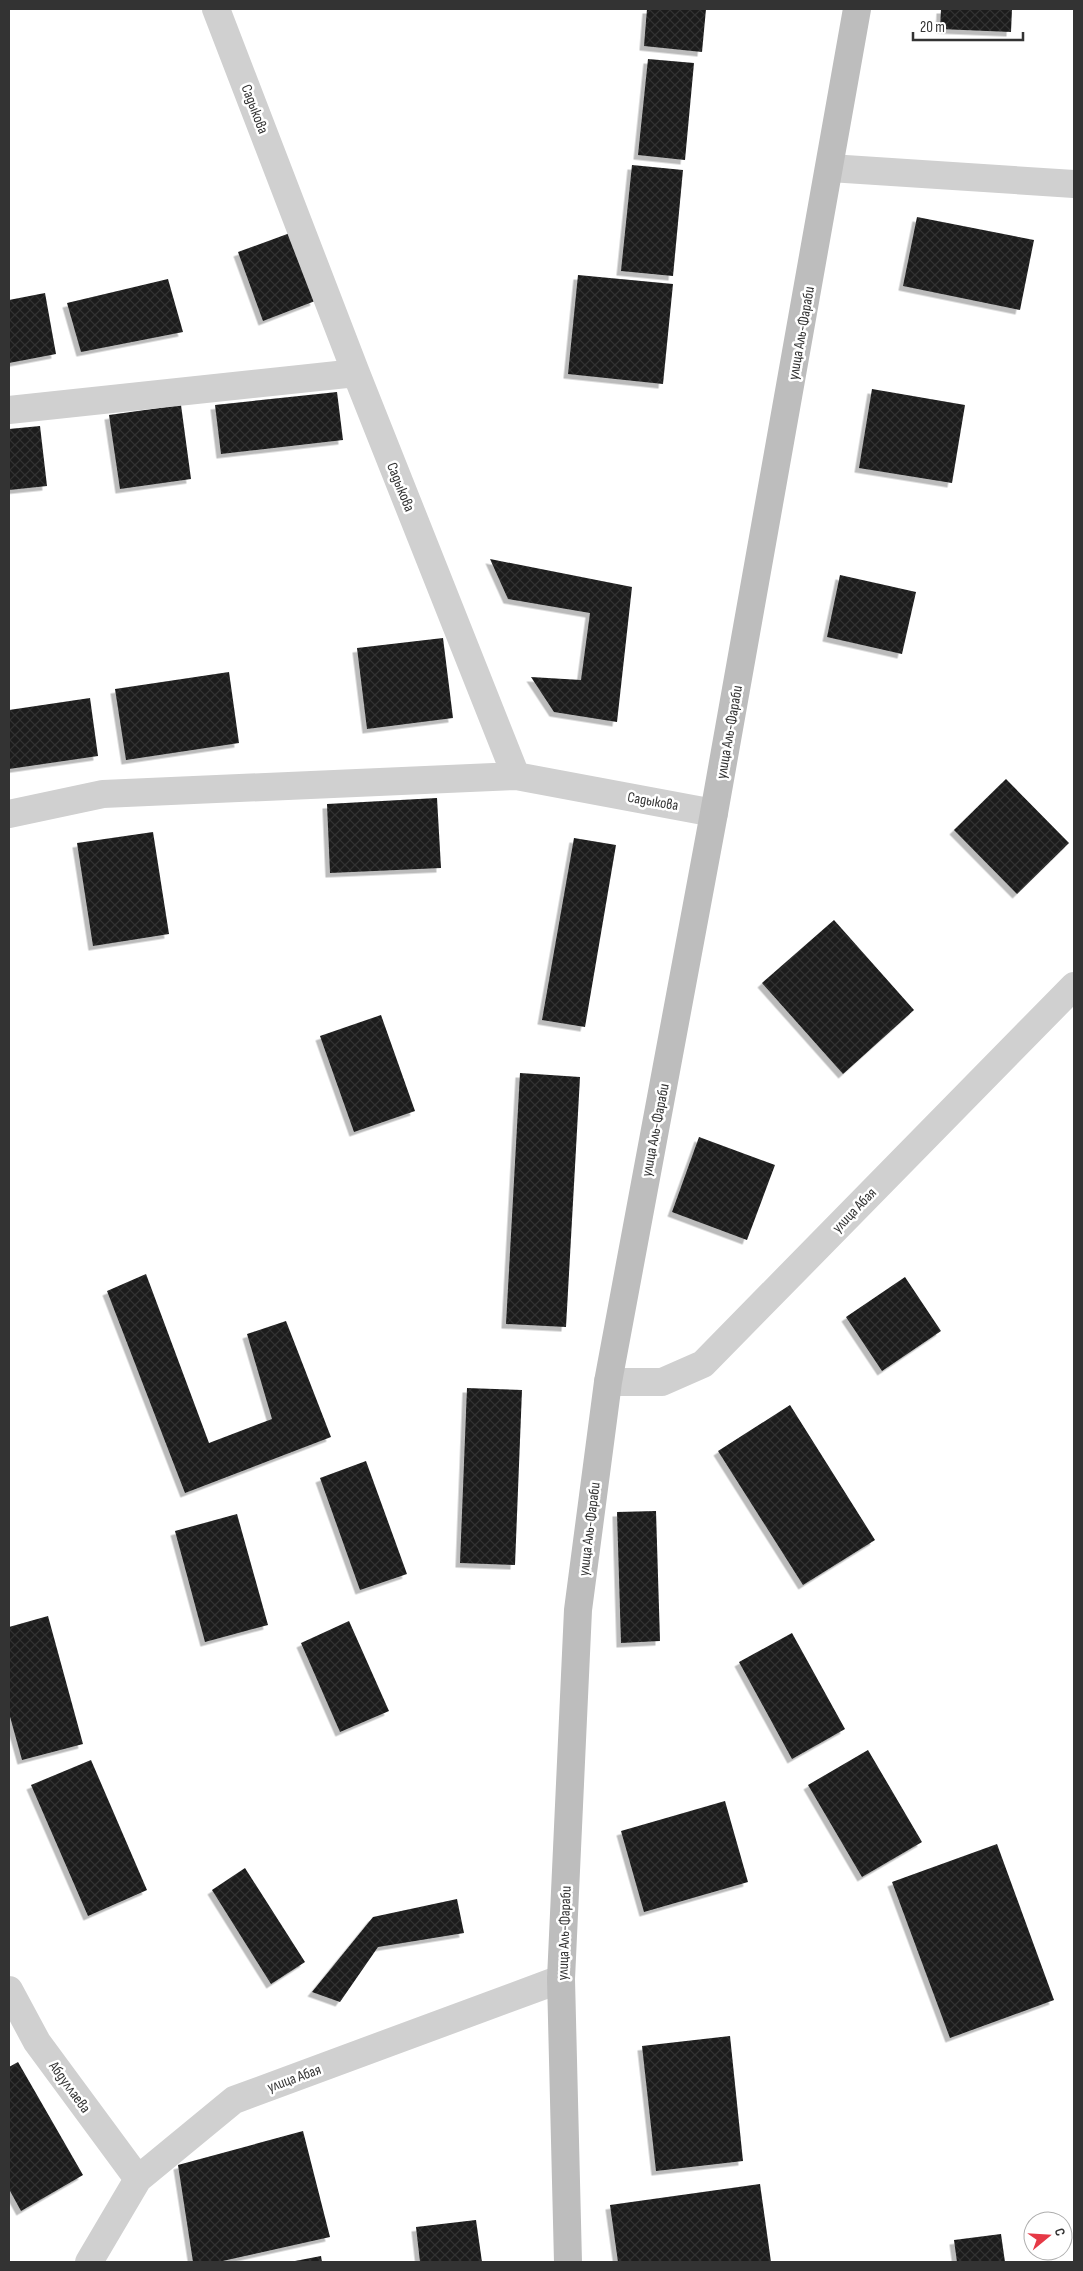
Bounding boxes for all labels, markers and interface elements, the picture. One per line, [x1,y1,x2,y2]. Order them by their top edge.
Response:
scale bar [913,10,1023,42]
text: 20 m [920,18,945,37]
street label: Садыкова [236,82,273,137]
street label: улица Аль-Фараби [784,285,819,381]
street label: Садыкова [382,460,419,515]
street label: улица Аль-Фараби [712,684,747,780]
street label: Садыкова [626,788,680,815]
street label: улица Аль-Фараби [637,1082,674,1178]
street label: улица Абая [828,1184,881,1237]
street label: улица Аль-Фараби [574,1481,605,1577]
street label: улица Аль-Фараби [553,1885,576,1981]
street label: Абдуллаева [44,2057,95,2117]
street label: улица Абая [265,2060,324,2097]
north arrow [1023,2211,1073,2261]
text: С [1051,2226,1069,2238]

